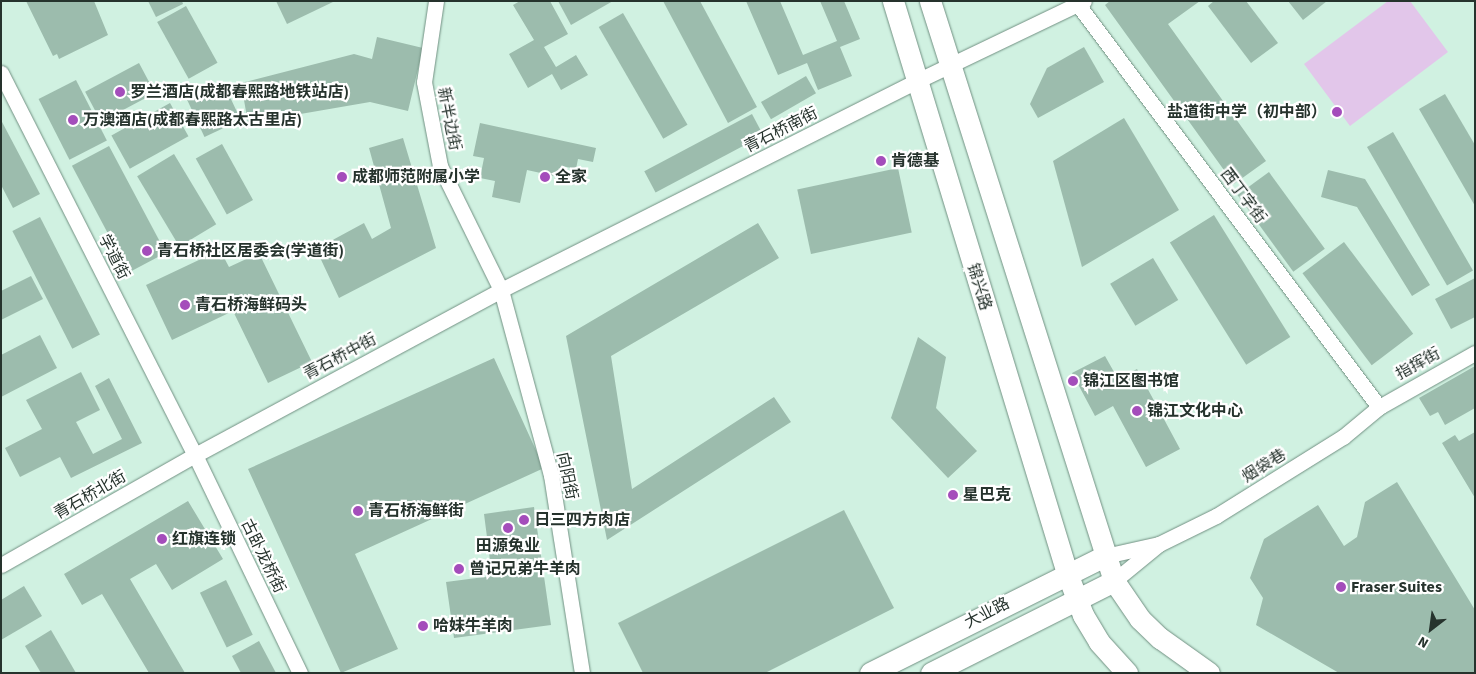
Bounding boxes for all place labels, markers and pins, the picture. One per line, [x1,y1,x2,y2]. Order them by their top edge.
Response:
place label: 罗兰酒店(成都春熙路地铁站店) [130,82,349,102]
marker: 罗兰酒店(成都春熙路地铁站店) [114,86,126,98]
place label: 盐道街中学（初中部） [1167,102,1327,122]
marker: 盐道街中学（初中部） [1331,106,1343,118]
place label: 万澳酒店(成都春熙路太古里店) [83,110,302,130]
marker: 万澳酒店(成都春熙路太古里店) [67,114,79,126]
place label: 肯德基 [891,151,939,171]
marker: 肯德基 [875,155,887,167]
place label: 成都师范附属小学 [352,167,480,187]
place label: 全家 [555,167,587,187]
marker: 成都师范附属小学 [336,171,348,183]
marker: 全家 [539,171,551,183]
place label: 青石桥社区居委会(学道街) [157,241,344,261]
marker: 青石桥社区居委会(学道街) [141,245,153,257]
place label: 青石桥海鲜码头 [195,295,307,315]
marker: 青石桥海鲜码头 [179,299,191,311]
place label: 锦江区图书馆 [1083,371,1179,391]
marker: 锦江区图书馆 [1067,375,1079,387]
place label: 锦江文化中心 [1147,401,1243,421]
marker: 锦江文化中心 [1131,405,1143,417]
place label: 星巴克 [963,485,1011,505]
marker: 星巴克 [947,489,959,501]
place label: 青石桥海鲜街 [368,501,464,521]
marker: 青石桥海鲜街 [352,505,364,517]
place label: 日三四方肉店 [534,510,630,530]
marker: 日三四方肉店 [518,514,530,526]
marker: 田源兔业 [502,522,514,534]
place label: 红旗连锁 [172,529,236,549]
marker: 红旗连锁 [156,533,168,545]
place label: 田源兔业 [476,536,540,556]
place label: 曾记兄弟牛羊肉 [469,559,581,579]
marker: 曾记兄弟牛羊肉 [453,563,465,575]
place label: Fraser Suites [1351,577,1442,597]
marker: Fraser Suites [1335,581,1347,593]
place label: 哈妹牛羊肉 [433,616,513,636]
marker: 哈妹牛羊肉 [417,620,429,632]

